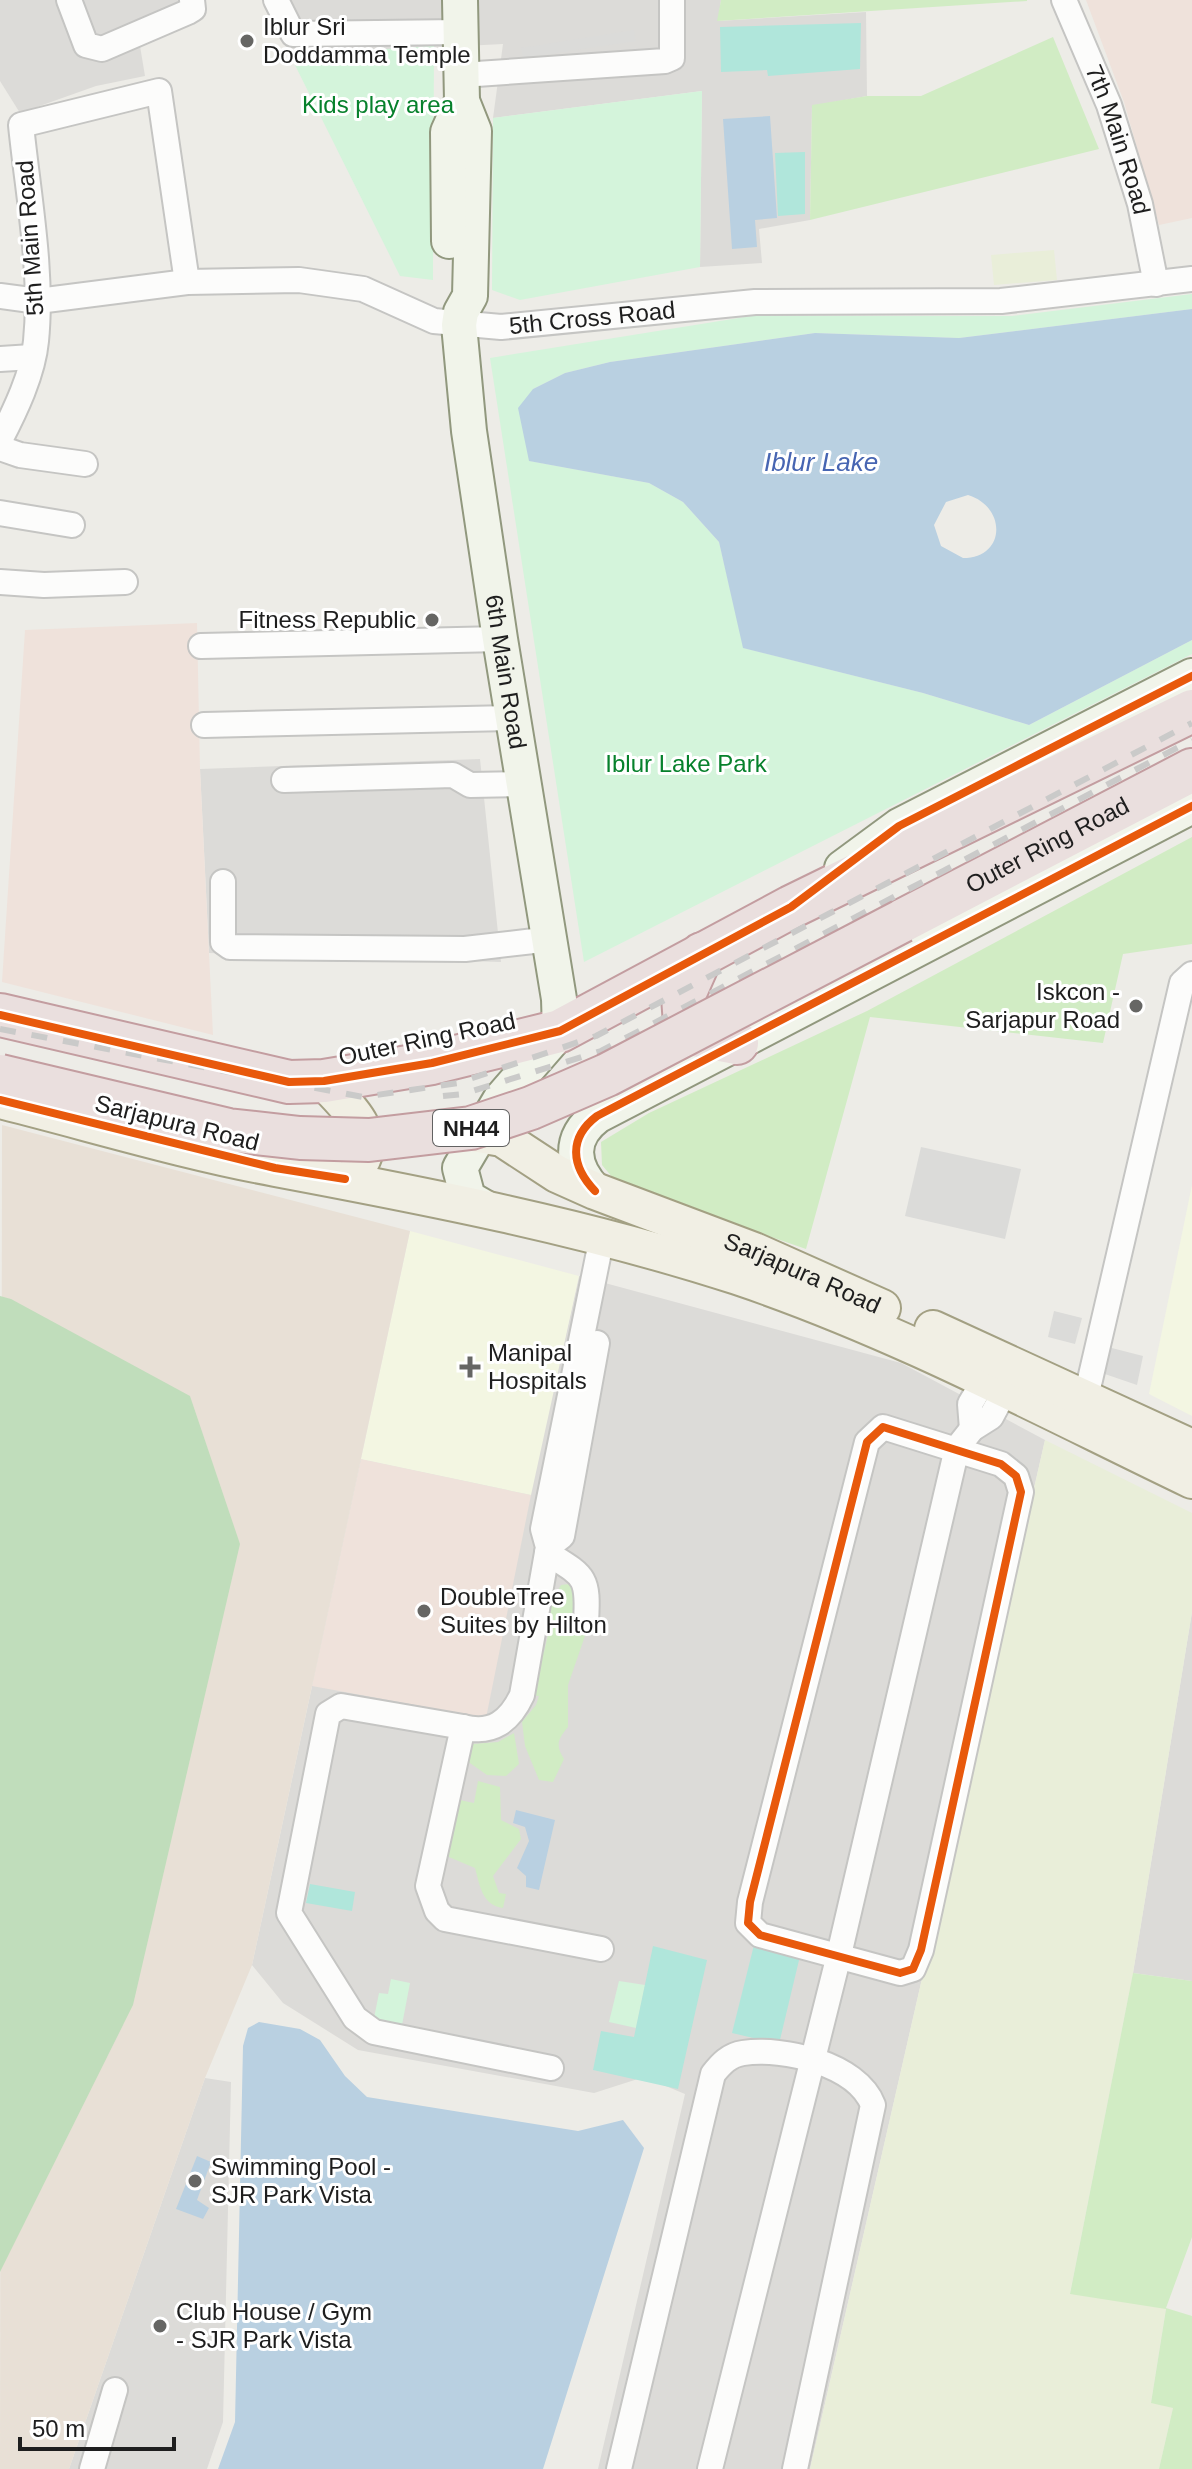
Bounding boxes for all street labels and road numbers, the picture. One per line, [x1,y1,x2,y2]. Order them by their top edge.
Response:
street label: 7th Main Road [1080,61,1156,216]
street label: 5th Main Road [11,159,48,317]
street label: 5th Cross Road [508,296,677,339]
street label: 6th Main Road [481,593,532,751]
street label: Outer Ring Road [961,791,1133,898]
street label: Outer Ring Road [336,1007,518,1070]
street label: Sarjapura Road [92,1089,262,1156]
road number: NH44 [433,1110,509,1146]
street label: Sarjapura Road [720,1227,885,1319]

